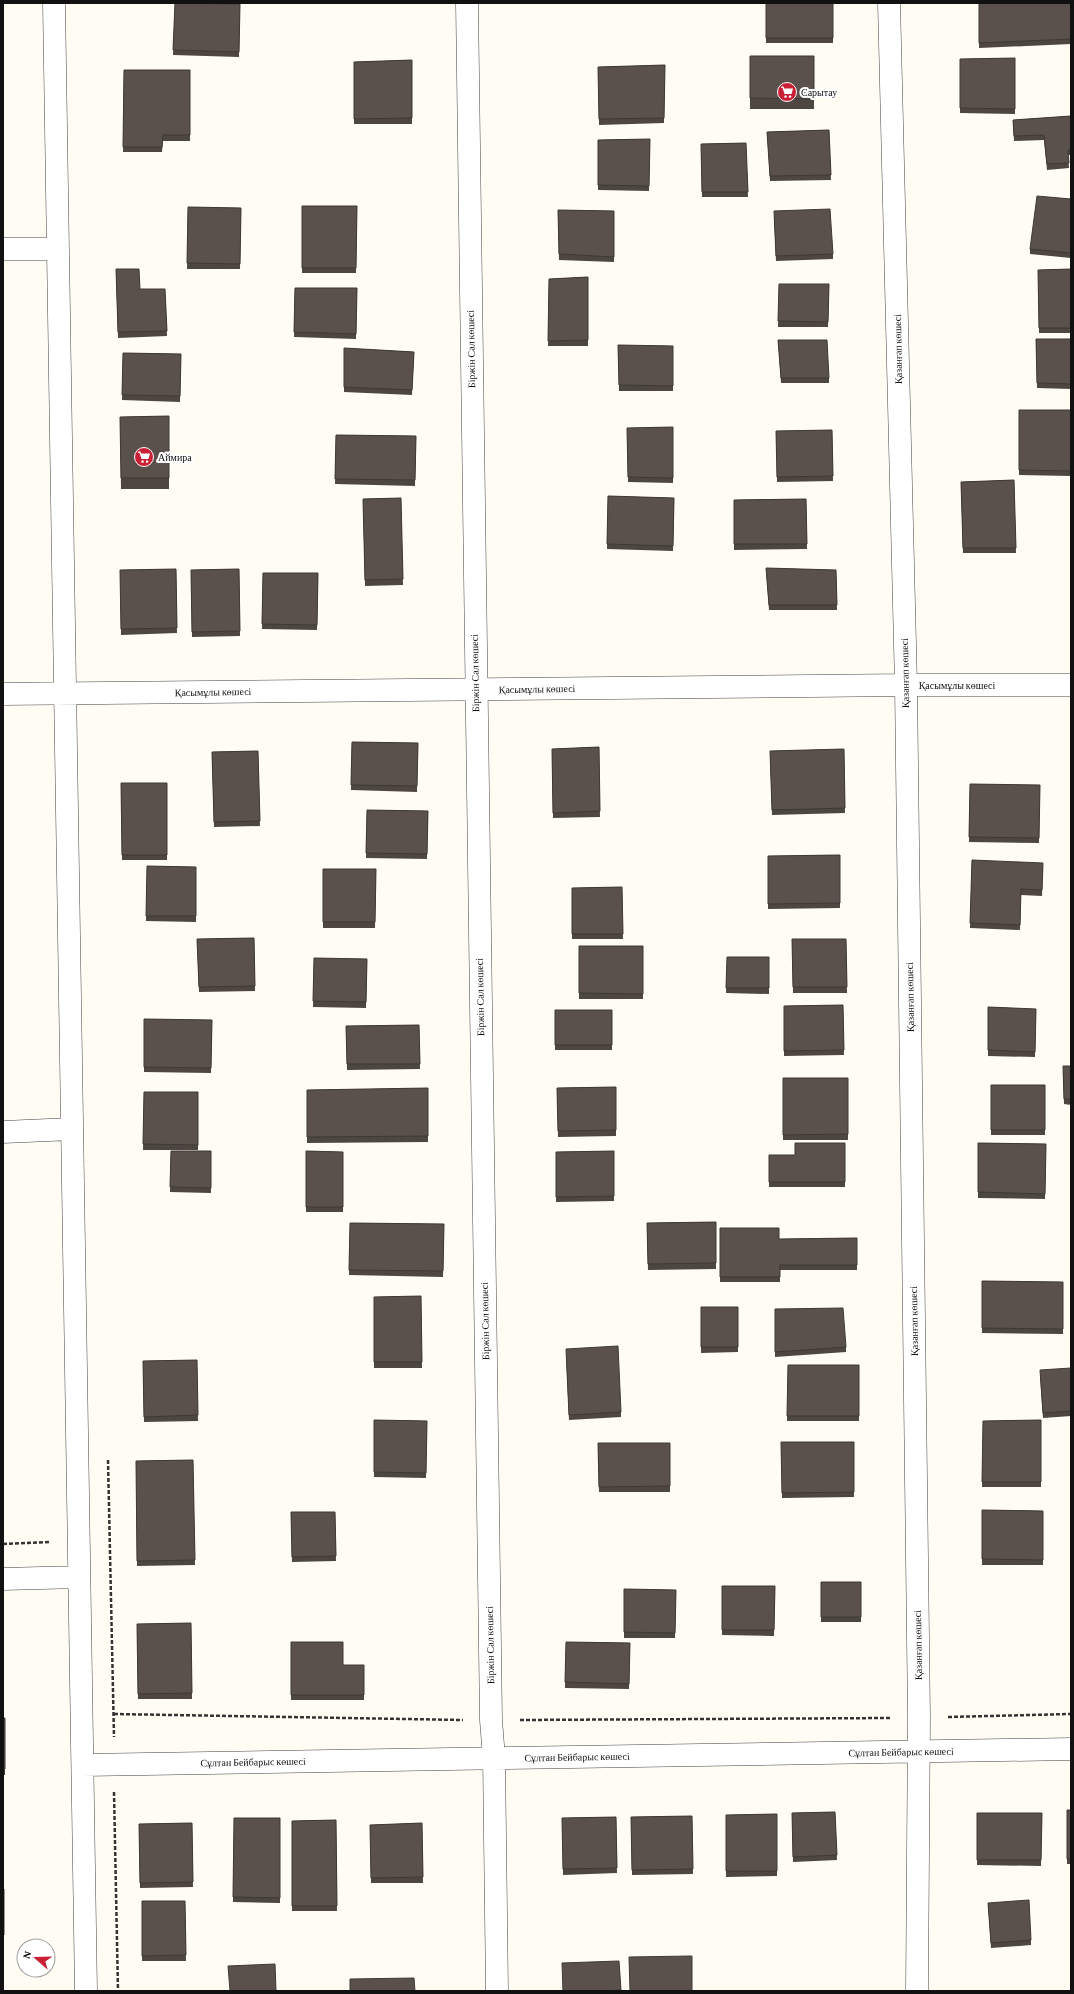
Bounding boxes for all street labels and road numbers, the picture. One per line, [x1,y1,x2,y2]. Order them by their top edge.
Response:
street label: Біржін Сал көшесі [465,310,477,388]
street label: Қазанғап көшесі [892,314,904,384]
street label: Біржін Сал көшесі [469,634,481,712]
street label: Қазанғап көшесі [899,638,911,708]
street label: Қасымұлы көшесі [919,680,996,691]
street label: Қасымұлы көшесі [499,683,576,695]
street label: Қасымұлы көшесі [175,686,252,698]
street label: Біржін Сал көшесі [474,958,486,1036]
street label: Қазанғап көшесі [904,962,916,1032]
street label: Біржін Сал көшесі [479,1282,491,1360]
street label: Қазанғап көшесі [908,1286,920,1356]
street label: Біржін Сал көшесі [484,1606,496,1684]
street label: Қазанғап көшесі [912,1610,924,1680]
street label: Сұлтан Бейбарыс көшесі [848,1746,954,1758]
street label: Сұлтан Бейбарыс көшесі [524,1751,630,1763]
street label: Сұлтан Бейбарыс көшесі [200,1756,306,1768]

